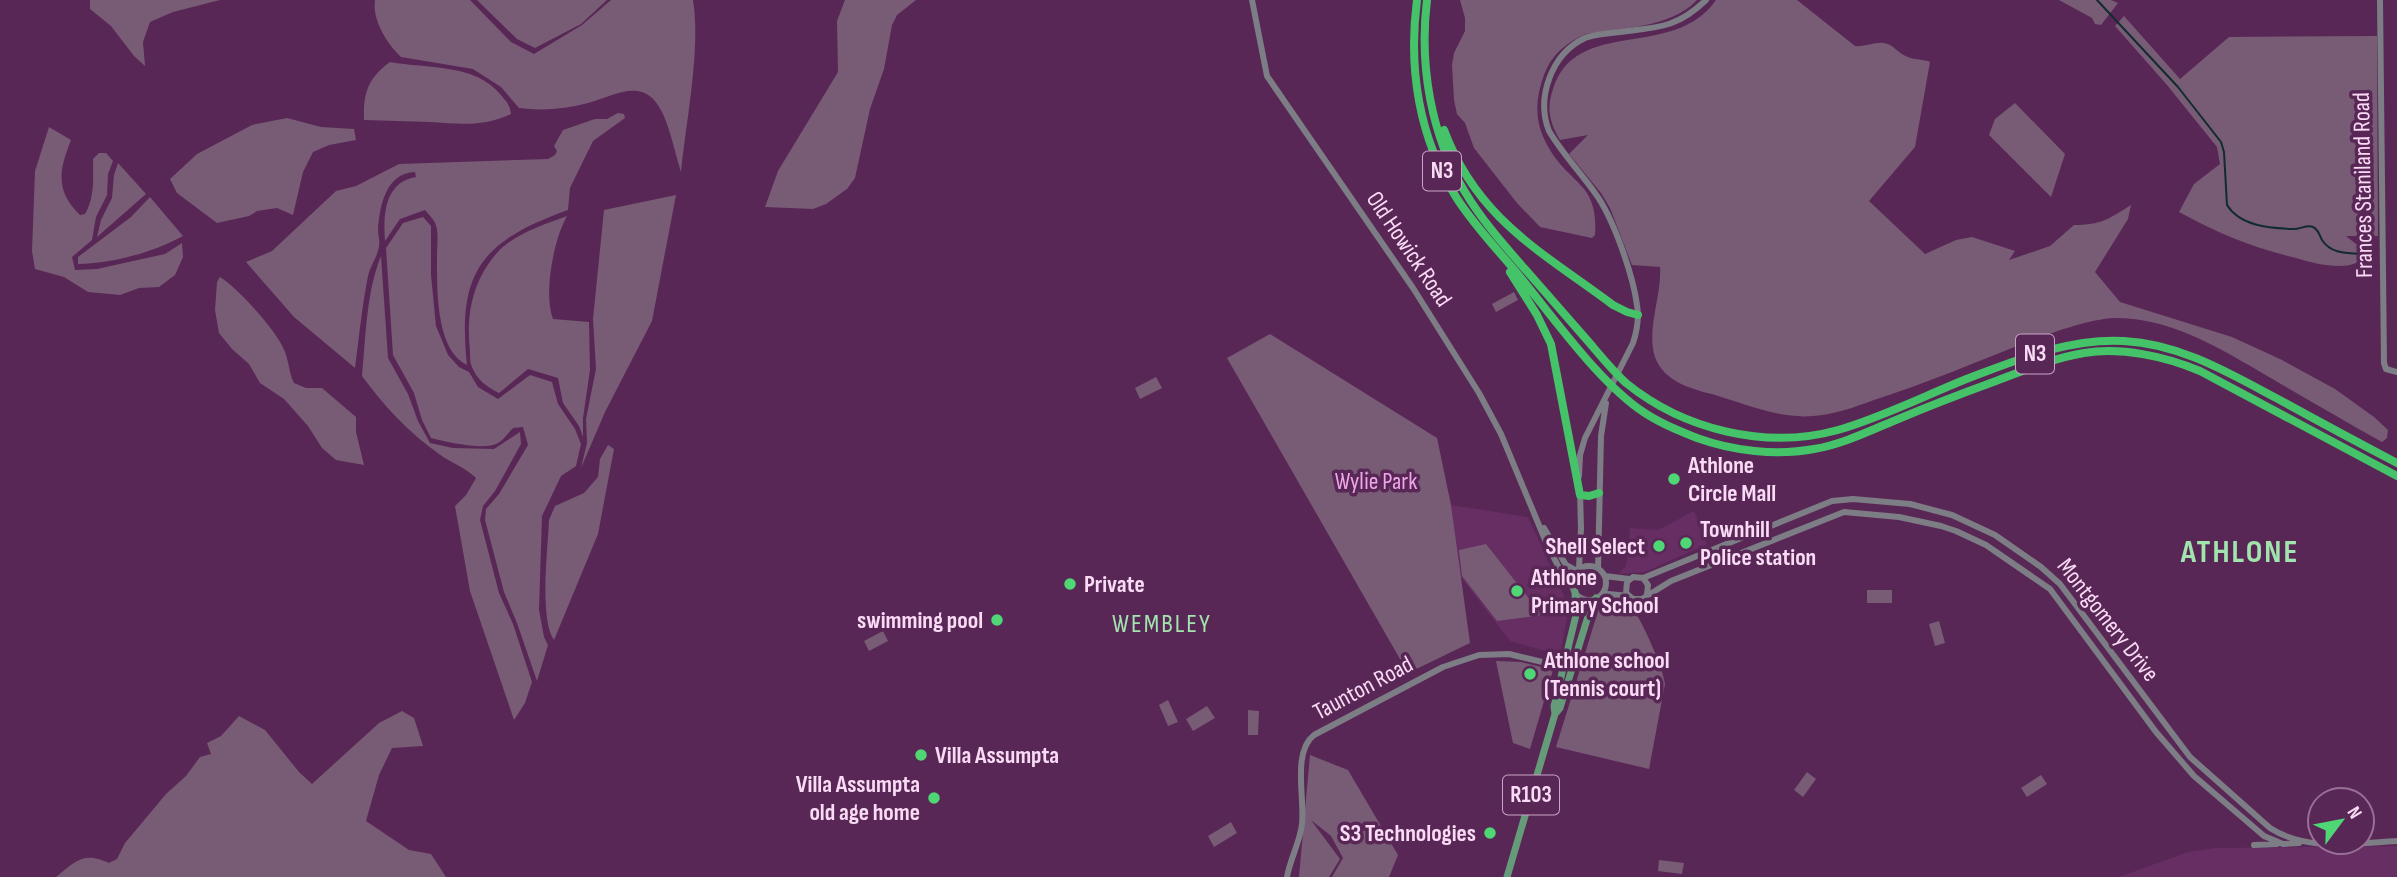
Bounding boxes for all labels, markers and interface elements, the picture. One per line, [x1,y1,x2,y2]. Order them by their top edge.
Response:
street label: Frances Staniland Road [2347,92,2379,278]
road number: N3 [1423,152,1461,190]
street label: Old Howick Road [1360,186,1458,312]
road number: N3 [2016,334,2054,374]
place label: Athlone Circle Mall [1687,451,1776,508]
park label: Wylie Park [1335,467,1417,496]
marker: Athlone Circle Mall [1666,471,1682,487]
place label: Townhill Police station [1700,515,1816,572]
place label: Shell Select [1546,532,1645,561]
district label: ATHLONE [2180,533,2299,572]
marker: Townhill Police station [1678,535,1694,551]
marker: Shell Select [1651,538,1667,554]
street label: Montgomery Drive [2051,553,2165,687]
place label: Athlone Primary School [1530,563,1659,620]
place label: Private [1084,570,1145,599]
marker: Private [1062,576,1078,592]
marker: Athlone Primary School [1509,583,1525,599]
place label: swimming pool [857,606,983,635]
district label: WEMBLEY [1112,609,1212,640]
marker: swimming pool [989,612,1005,628]
place label: Athlone school (Tennis court) [1543,646,1670,703]
street label: Taunton Road [1308,650,1418,726]
marker: Athlone school (Tennis court) [1522,666,1538,682]
place label: Villa Assumpta [935,741,1059,770]
marker: Villa Assumpta [913,747,929,763]
place label: Villa Assumpta old age home [796,770,920,827]
road number: R103 [1503,776,1559,814]
north arrow [2306,786,2376,856]
marker: Villa Assumpta old age home [926,790,942,806]
text: N [2342,802,2367,823]
place label: S3 Technologies [1340,819,1476,848]
marker: S3 Technologies [1482,825,1498,841]

